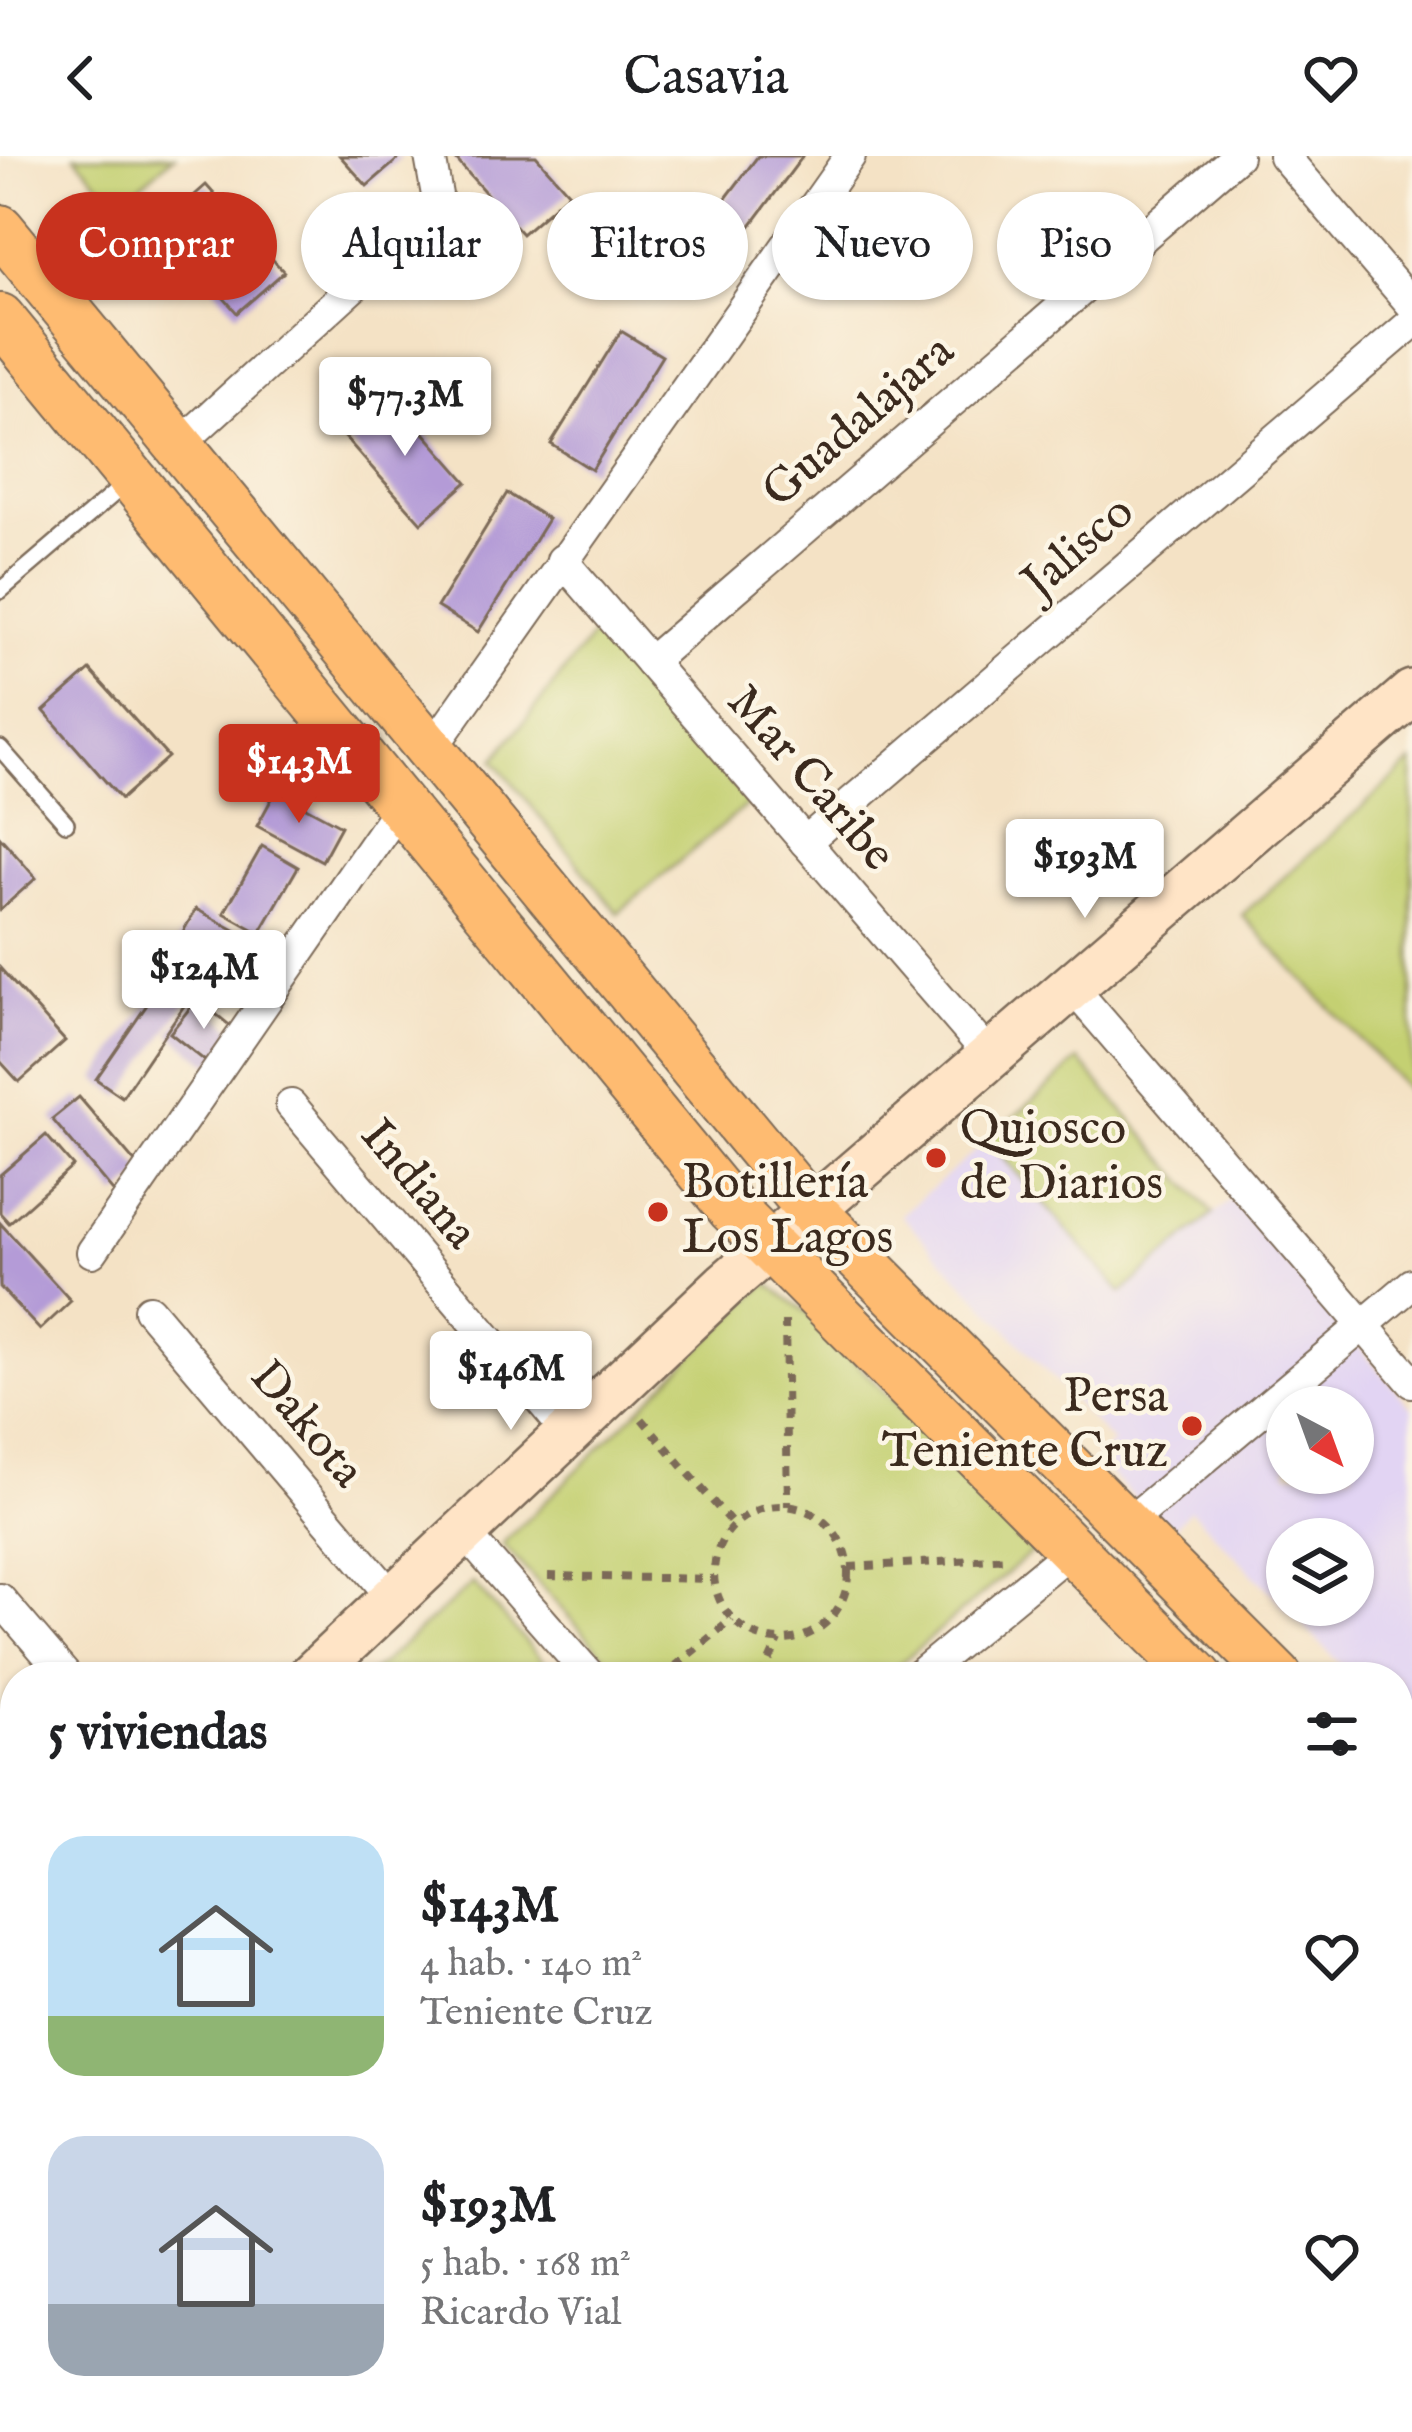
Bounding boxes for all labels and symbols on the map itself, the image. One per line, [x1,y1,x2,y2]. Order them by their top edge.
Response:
street label: Guadalajara [751,322,967,522]
pin: $77.3M [307,357,503,459]
street label: Jalisco [1007,483,1147,616]
street label: Mar Caribe [713,674,907,884]
pin: $143M [215,724,383,826]
pin: $193M [1001,819,1169,921]
pin: $124M [120,930,288,1032]
place label: Quiosco de Diarios [960,1100,1163,1215]
street label: Indiana [346,1108,490,1263]
marker: Quiosco de Diarios [923,1145,949,1171]
place label: Botillería Los Lagos [682,1154,893,1269]
marker: Botillería Los Lagos [645,1199,671,1225]
pin: $146M [427,1331,595,1433]
street label: Dakota [236,1349,377,1501]
place label: Persa Teniente Cruz [882,1368,1168,1483]
north arrow [1266,1386,1374,1494]
marker: Persa Teniente Cruz [1179,1413,1205,1439]

